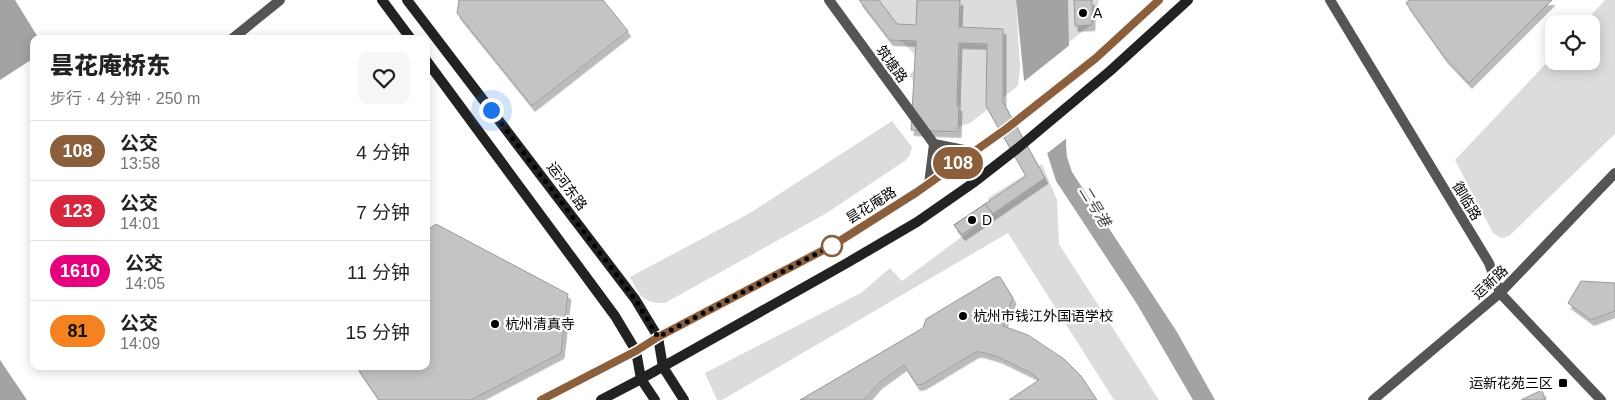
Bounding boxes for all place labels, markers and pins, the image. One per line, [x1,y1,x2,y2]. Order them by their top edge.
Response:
place label: A [1093,5,1103,21]
marker: A [1077,7,1089,19]
place label: D [982,212,992,228]
marker: D [966,214,978,226]
unlabelled marker [821,235,843,257]
place label: 杭州市钱江外国语学校 [973,308,1113,324]
marker: 杭州市钱江外国语学校 [957,310,969,322]
place label: 杭州清真寺 [505,316,575,332]
marker: 杭州清真寺 [489,318,501,330]
place label: 运新花苑三区 [1469,375,1553,391]
marker: 运新花苑三区 [1557,377,1569,389]

